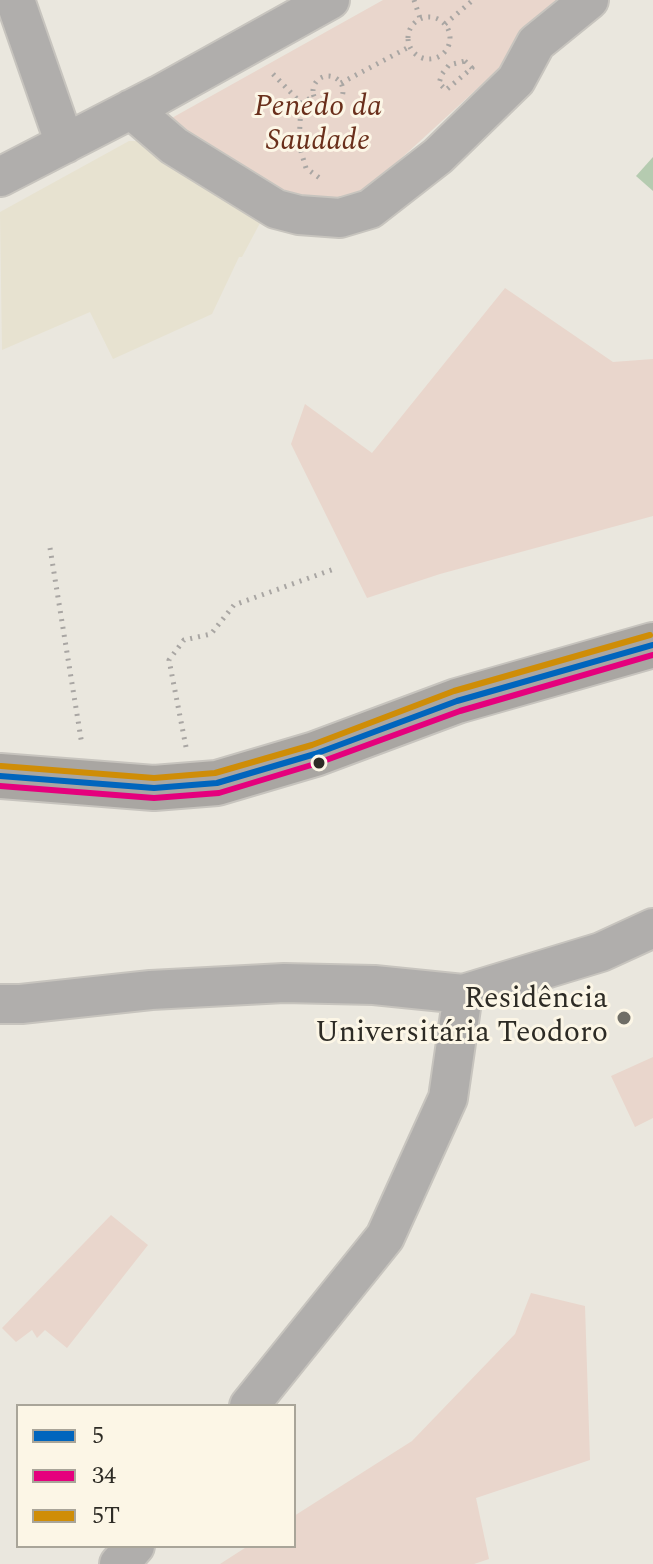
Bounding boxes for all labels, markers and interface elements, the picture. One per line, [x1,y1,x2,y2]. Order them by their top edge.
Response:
park label: Penedo da Saudade [254,91,382,162]
unlabelled marker [311,755,327,771]
place label: Residência Universitária Teodoro [315,983,608,1054]
marker: Residência Universitária Teodoro [615,1009,633,1027]
legend [16,1404,296,1548]
text: 5 [92,1418,104,1454]
text: 34 [92,1458,116,1494]
text: 5T [92,1498,120,1534]

